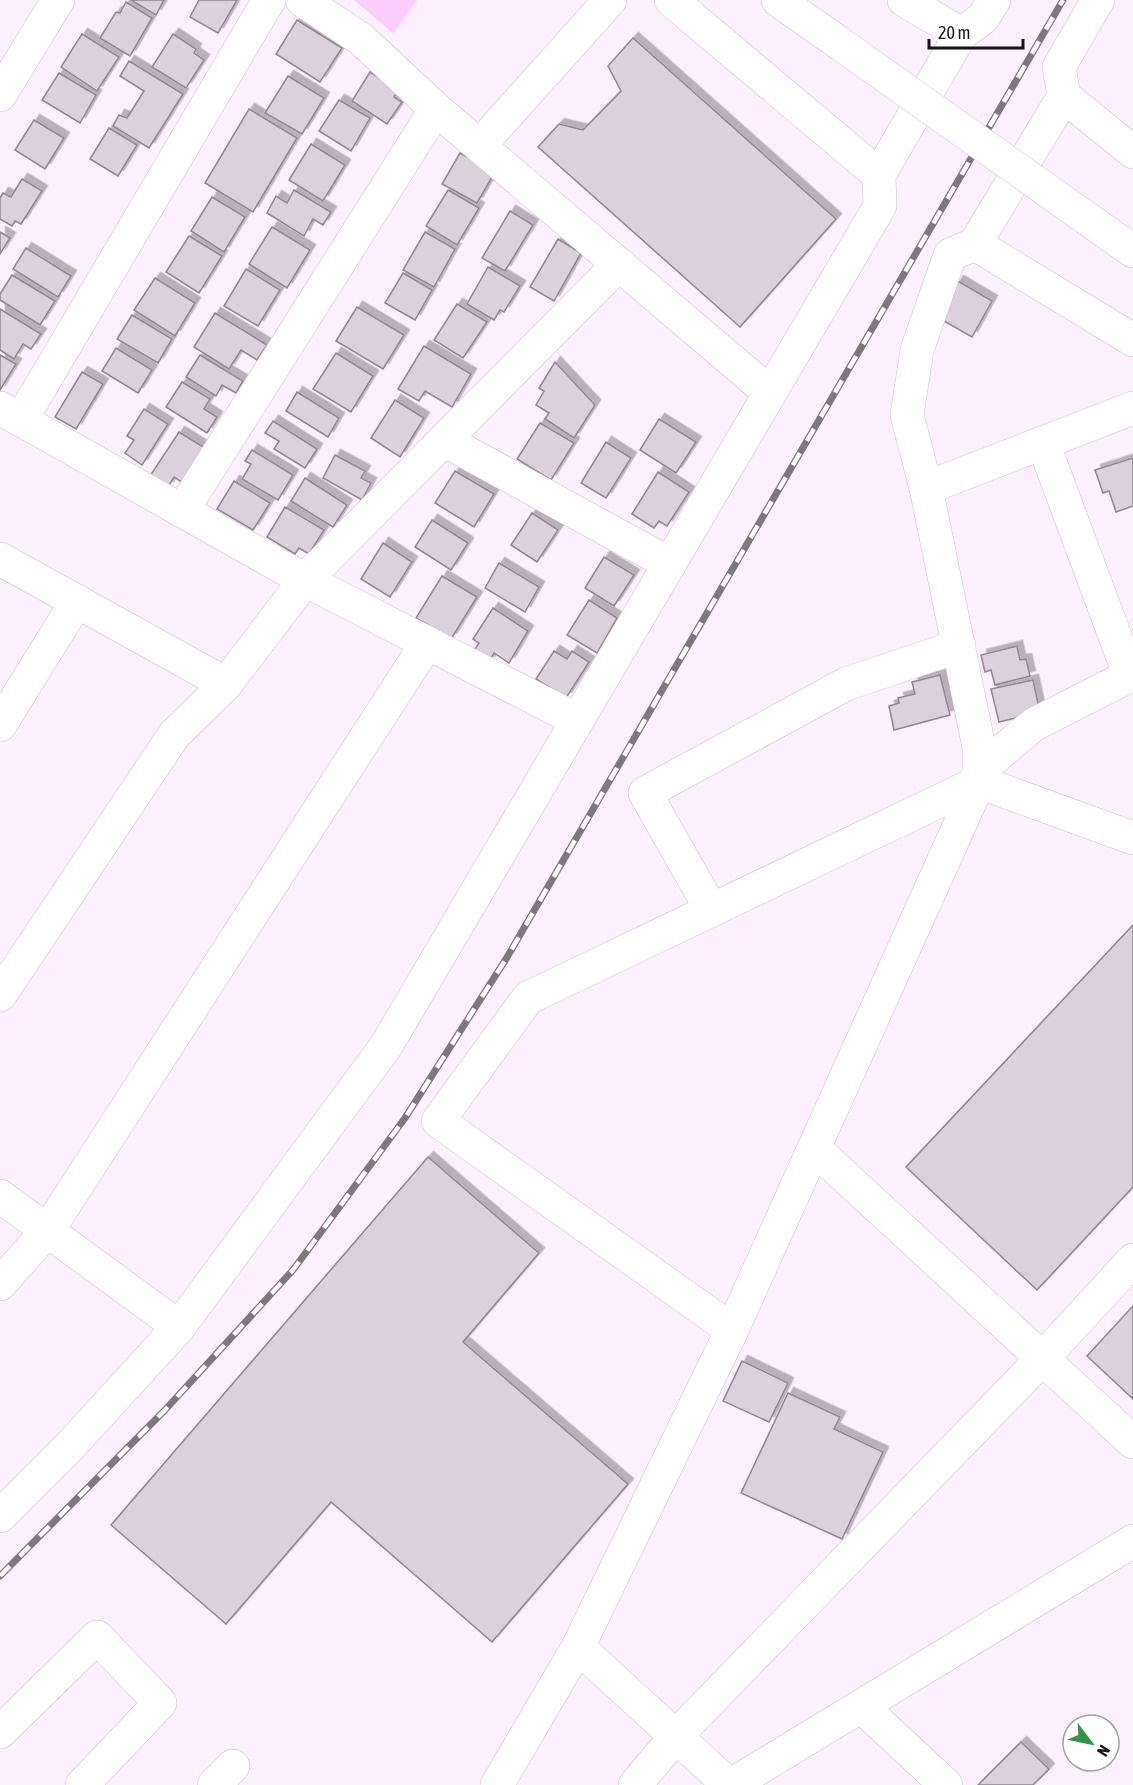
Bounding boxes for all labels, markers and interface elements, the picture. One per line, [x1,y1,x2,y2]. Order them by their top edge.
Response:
scale bar [929,12,1024,50]
text: 20 m [938,22,970,43]
north arrow [1061,1713,1121,1773]
text: N [1094,1742,1114,1760]

